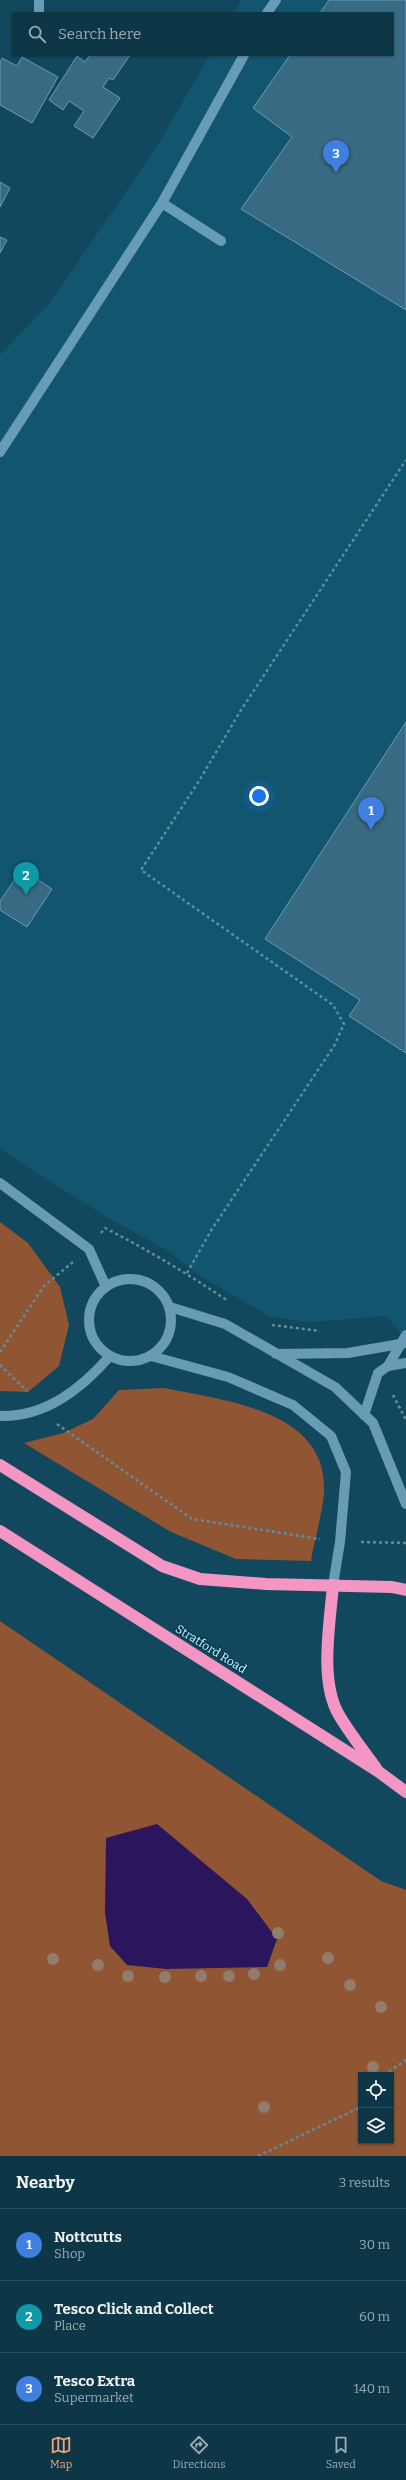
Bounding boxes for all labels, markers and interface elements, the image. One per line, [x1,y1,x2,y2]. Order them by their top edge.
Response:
search box [12,12,394,56]
icon: search [26,23,48,45]
text: Search here [58,25,141,43]
pin: 3 [323,140,349,173]
your location [249,786,269,806]
pin: 1 [358,797,384,830]
pin: 2 [13,862,39,895]
street label: Stratford Road [173,1622,249,1676]
map controls [358,2072,394,2144]
button: locate [358,2072,394,2108]
button: layers [358,2108,394,2144]
text: Nearby [16,2172,75,2193]
text: 3 results [339,2175,390,2190]
text: Nottcutts [54,2228,122,2246]
text: 1 [26,2237,32,2252]
text: 30 m [359,2237,390,2252]
text: Shop [54,2246,85,2261]
text: Tesco Click and Collect [54,2300,214,2318]
text: 2 [25,2309,33,2324]
text: 60 m [359,2309,390,2324]
text: Place [54,2318,86,2333]
text: Tesco Extra [54,2372,135,2390]
text: 3 [25,2381,33,2396]
text: 140 m [354,2381,390,2396]
text: Supermarket [54,2390,134,2405]
tab: Map [50,2434,72,2471]
tab: Directions [173,2434,225,2471]
tab: Saved [326,2434,356,2471]

